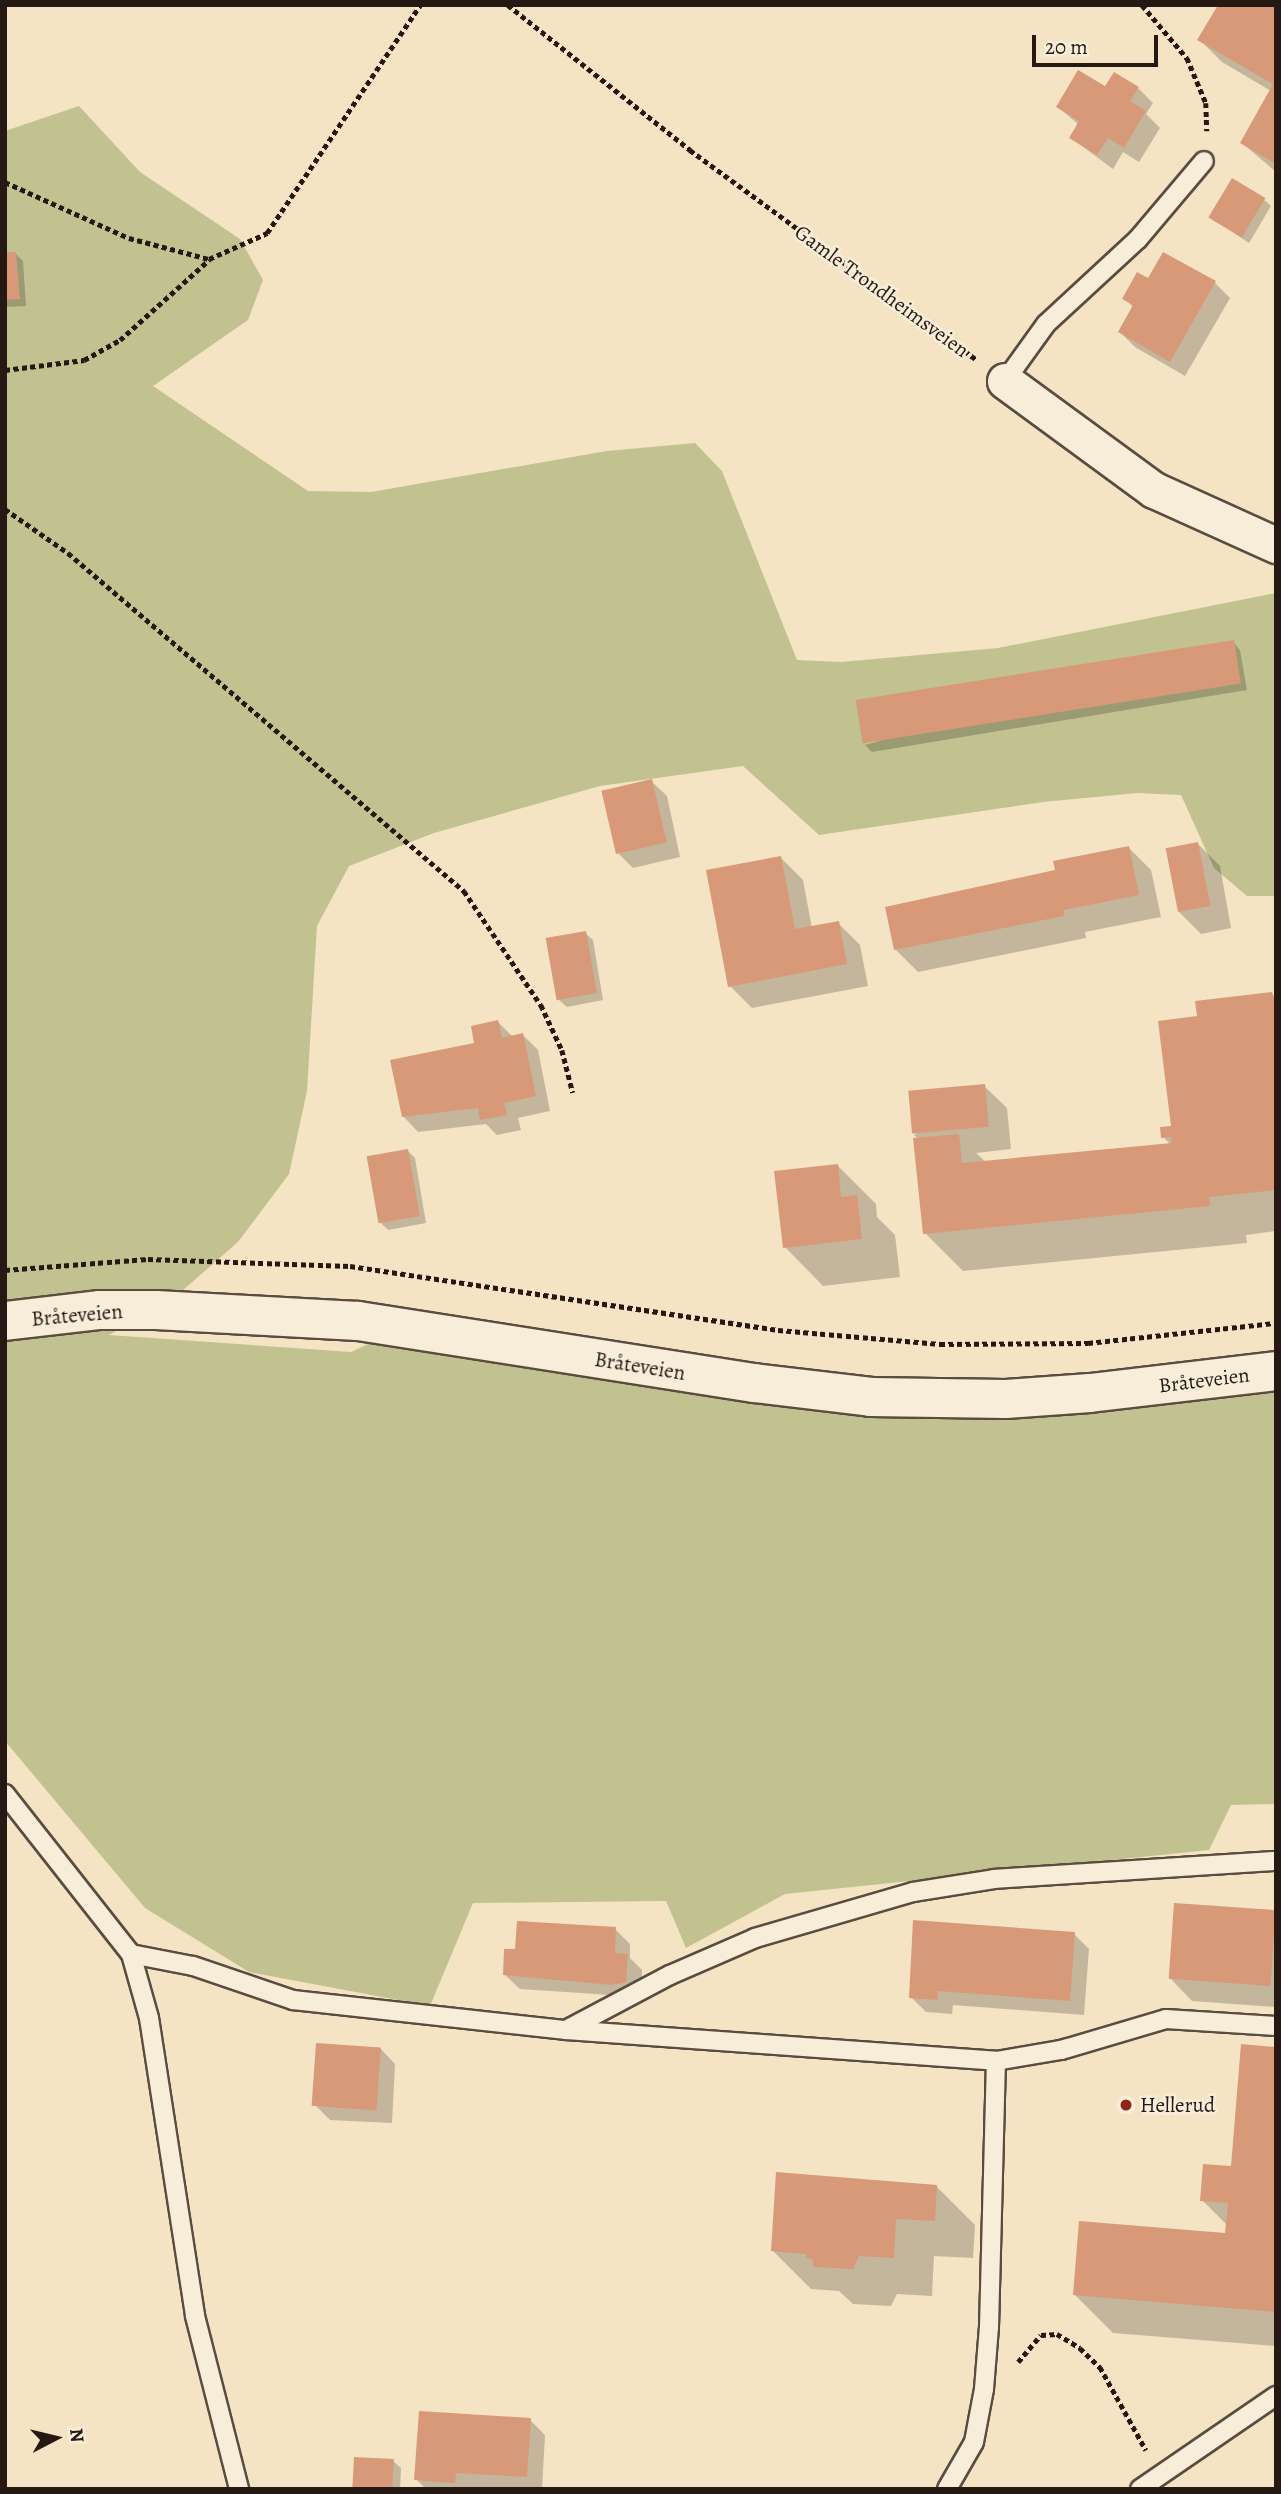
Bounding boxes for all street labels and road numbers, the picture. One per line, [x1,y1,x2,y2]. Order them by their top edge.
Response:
street label: Gamle Trondheimsveien [790,219,974,363]
street label: Bråteveien [30,1298,124,1332]
street label: Bråteveien [593,1346,687,1386]
street label: Bråteveien [1157,1362,1251,1398]

